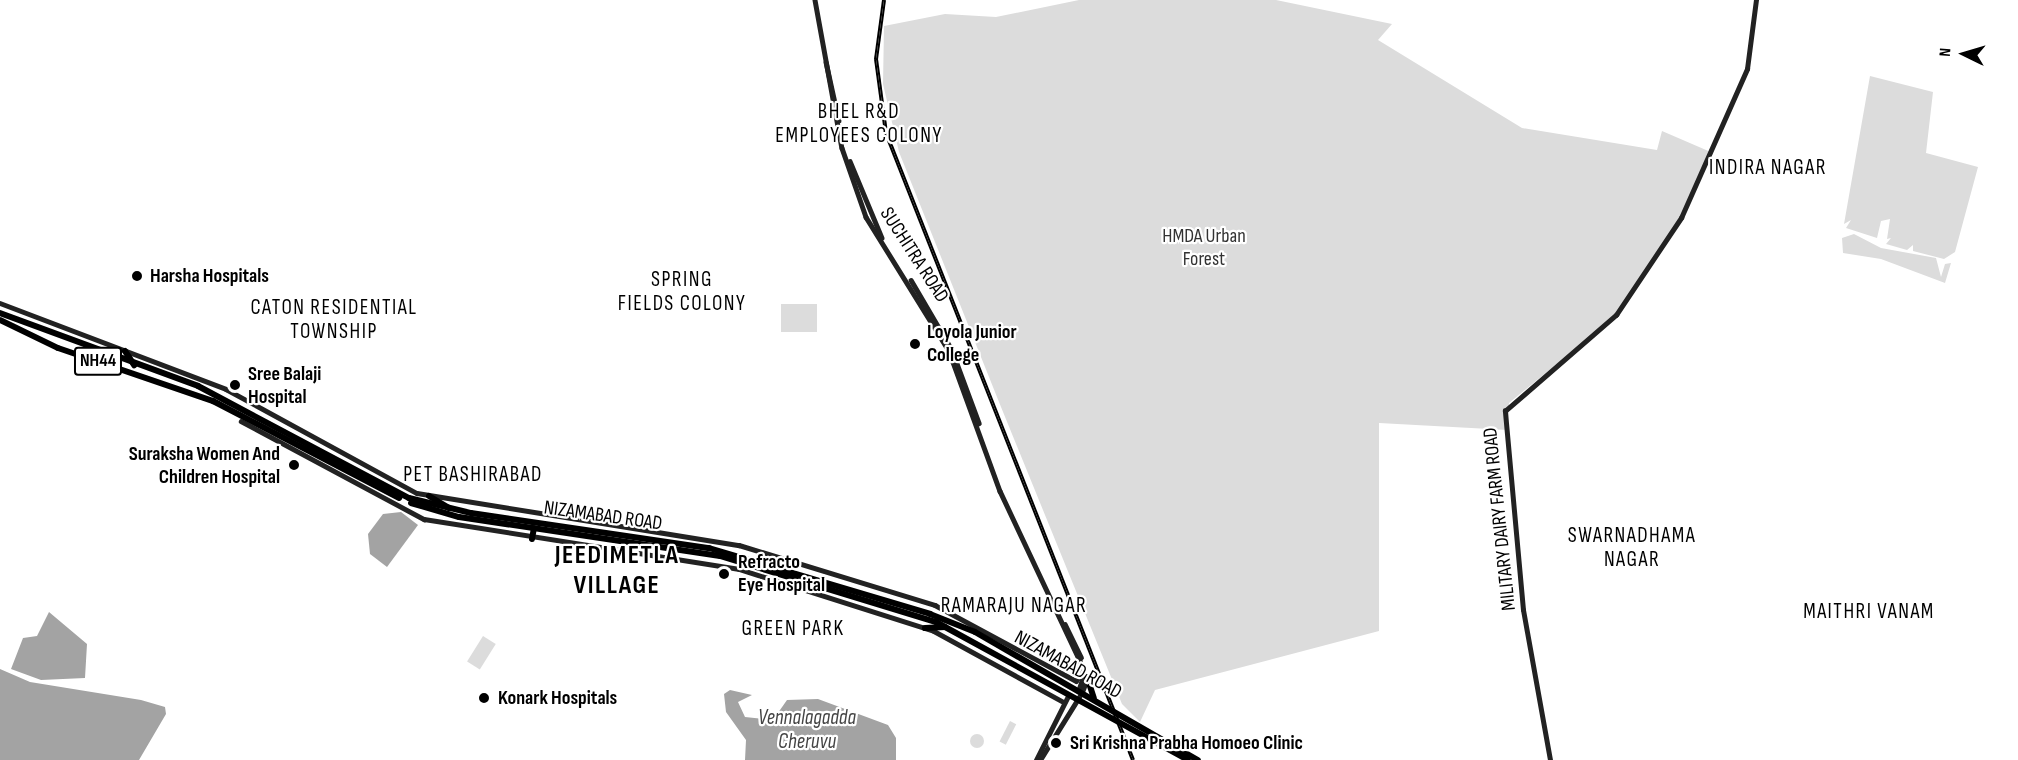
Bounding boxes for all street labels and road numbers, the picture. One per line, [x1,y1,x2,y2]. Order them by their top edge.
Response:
street label: SUCHITRA ROAD [874,203,954,307]
road number: NH44 [72,346,124,376]
street label: MILITARY DAIRY FARM ROAD [1478,426,1522,612]
street label: NIZAMABAD ROAD [542,496,664,536]
street label: NIZAMABAD ROAD [1010,626,1126,704]

